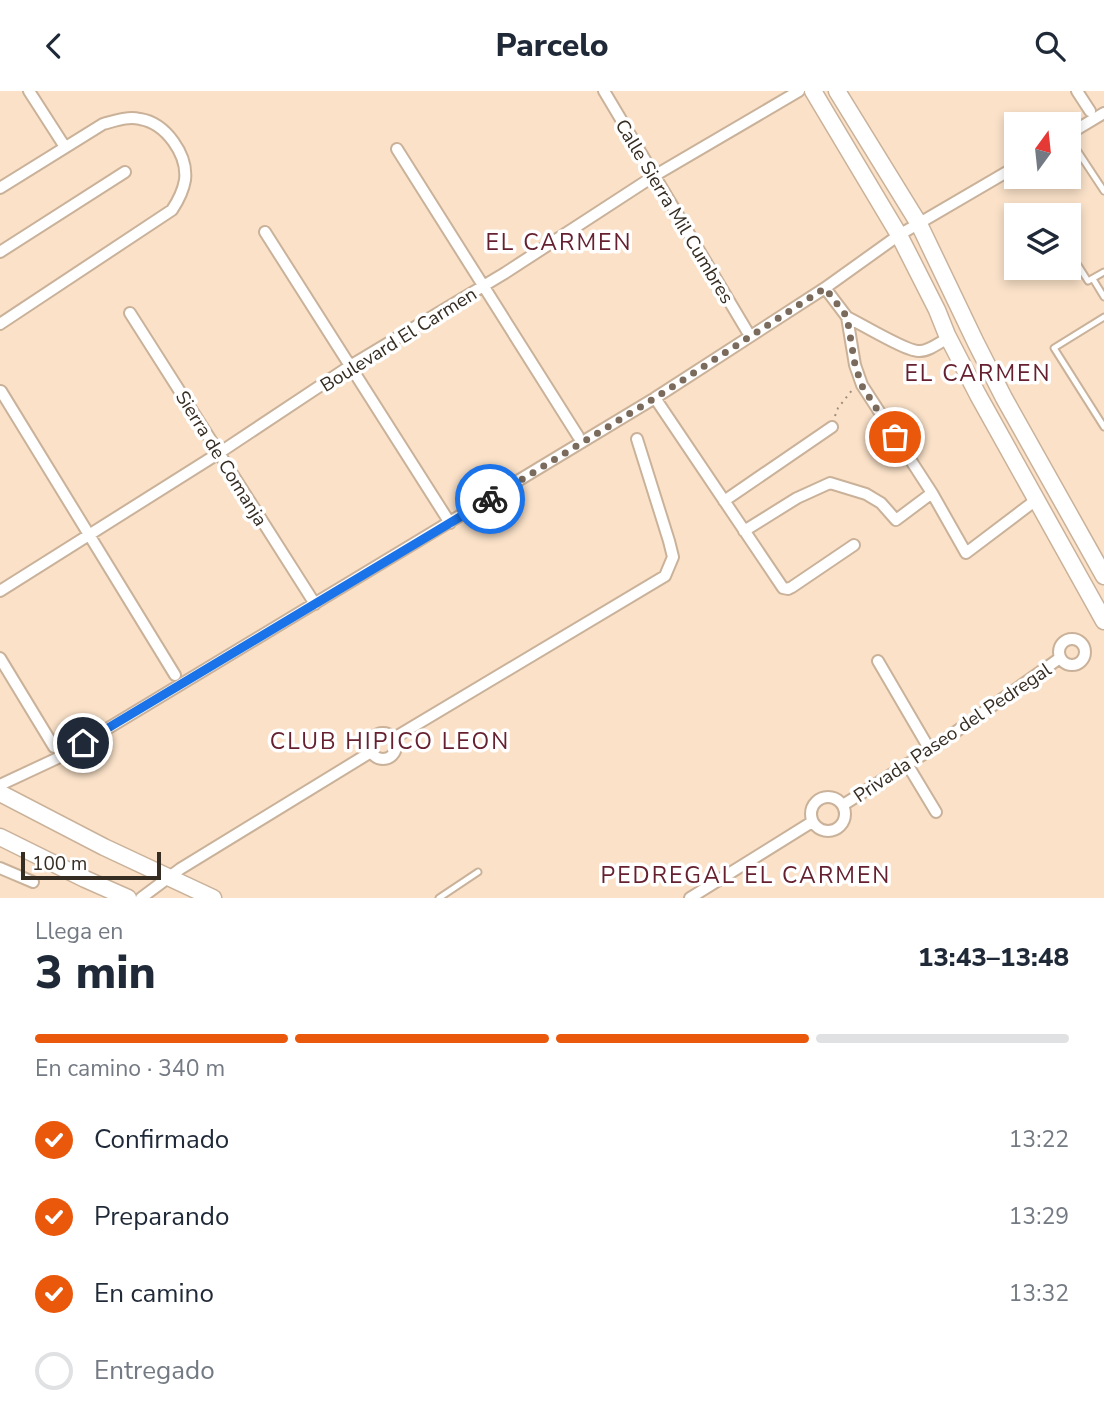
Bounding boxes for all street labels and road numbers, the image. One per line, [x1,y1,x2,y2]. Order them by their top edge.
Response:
street label: Calle Sierra Mil Cumbres [609,114,740,309]
street label: Boulevard El Carmen [315,281,482,399]
street label: Sierra de Comanja [169,386,273,531]
street label: Privada Paseo del Pedregal [849,657,1057,809]

